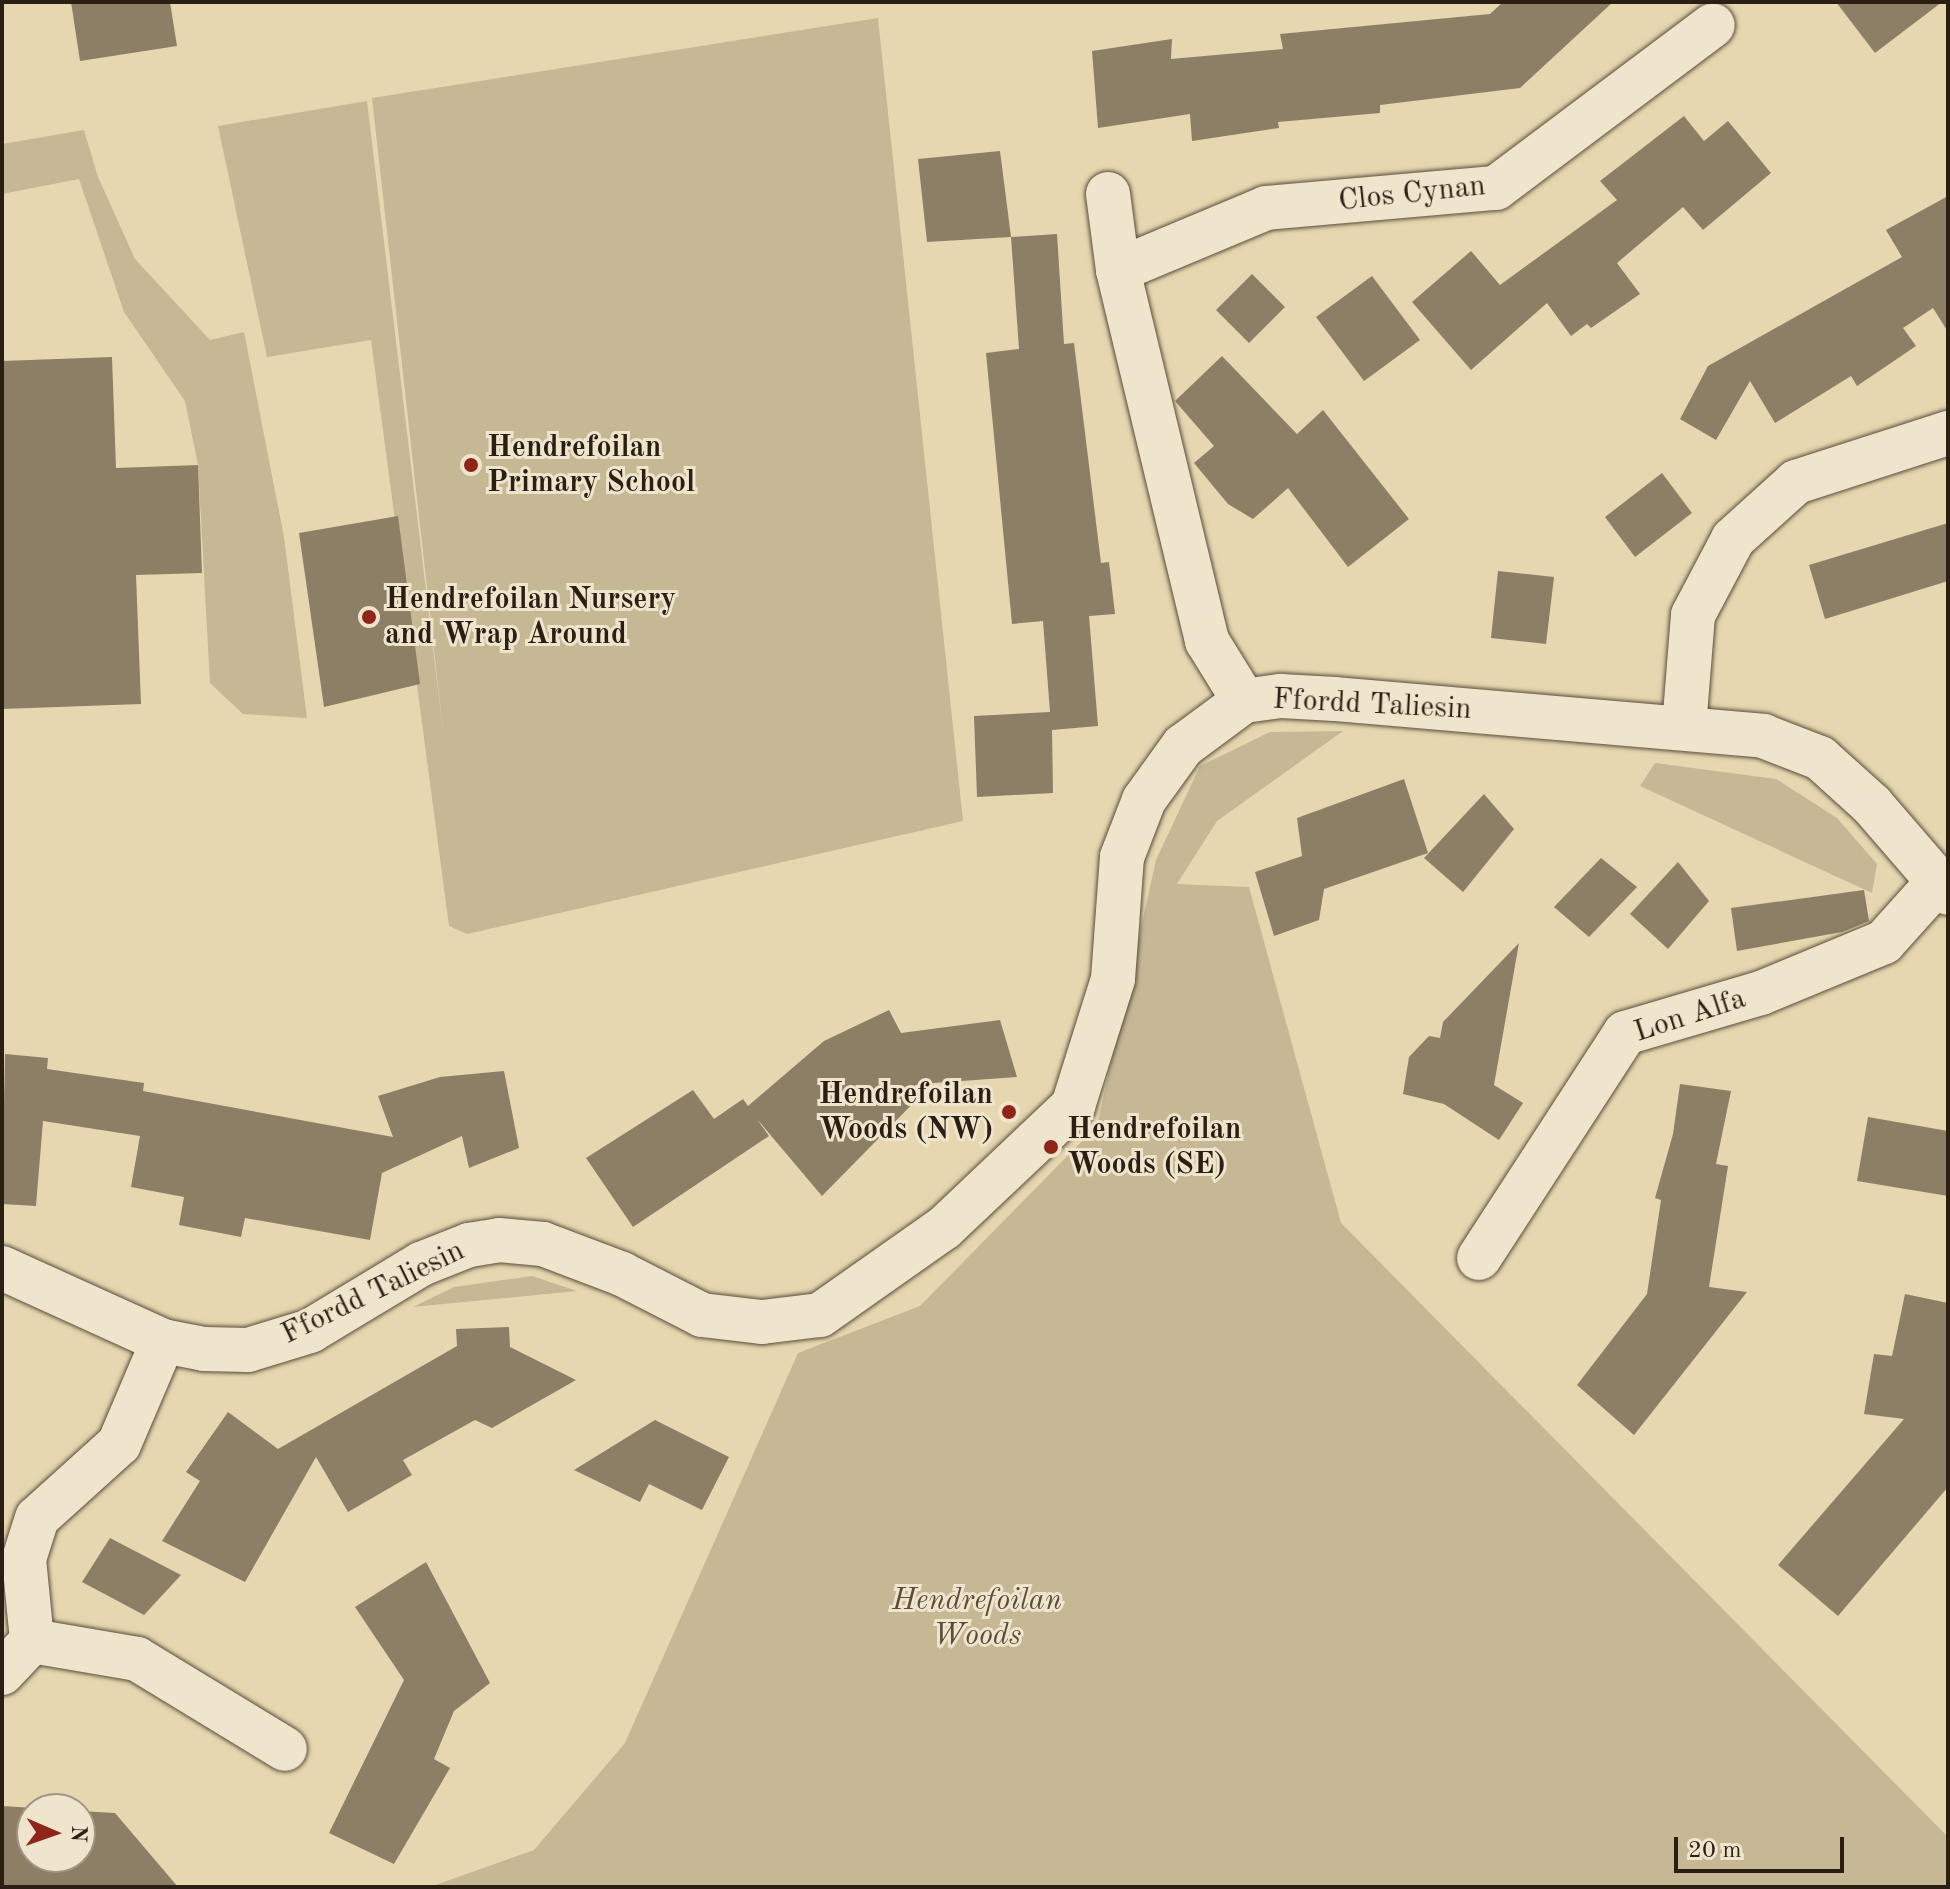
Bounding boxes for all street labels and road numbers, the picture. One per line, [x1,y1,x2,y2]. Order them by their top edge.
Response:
street label: Clos Cynan [1337,168,1487,220]
street label: Ffordd Taliesin [1272,682,1472,728]
street label: Lon Alfa [1630,981,1750,1051]
street label: Ffordd Taliesin [276,1233,470,1353]

